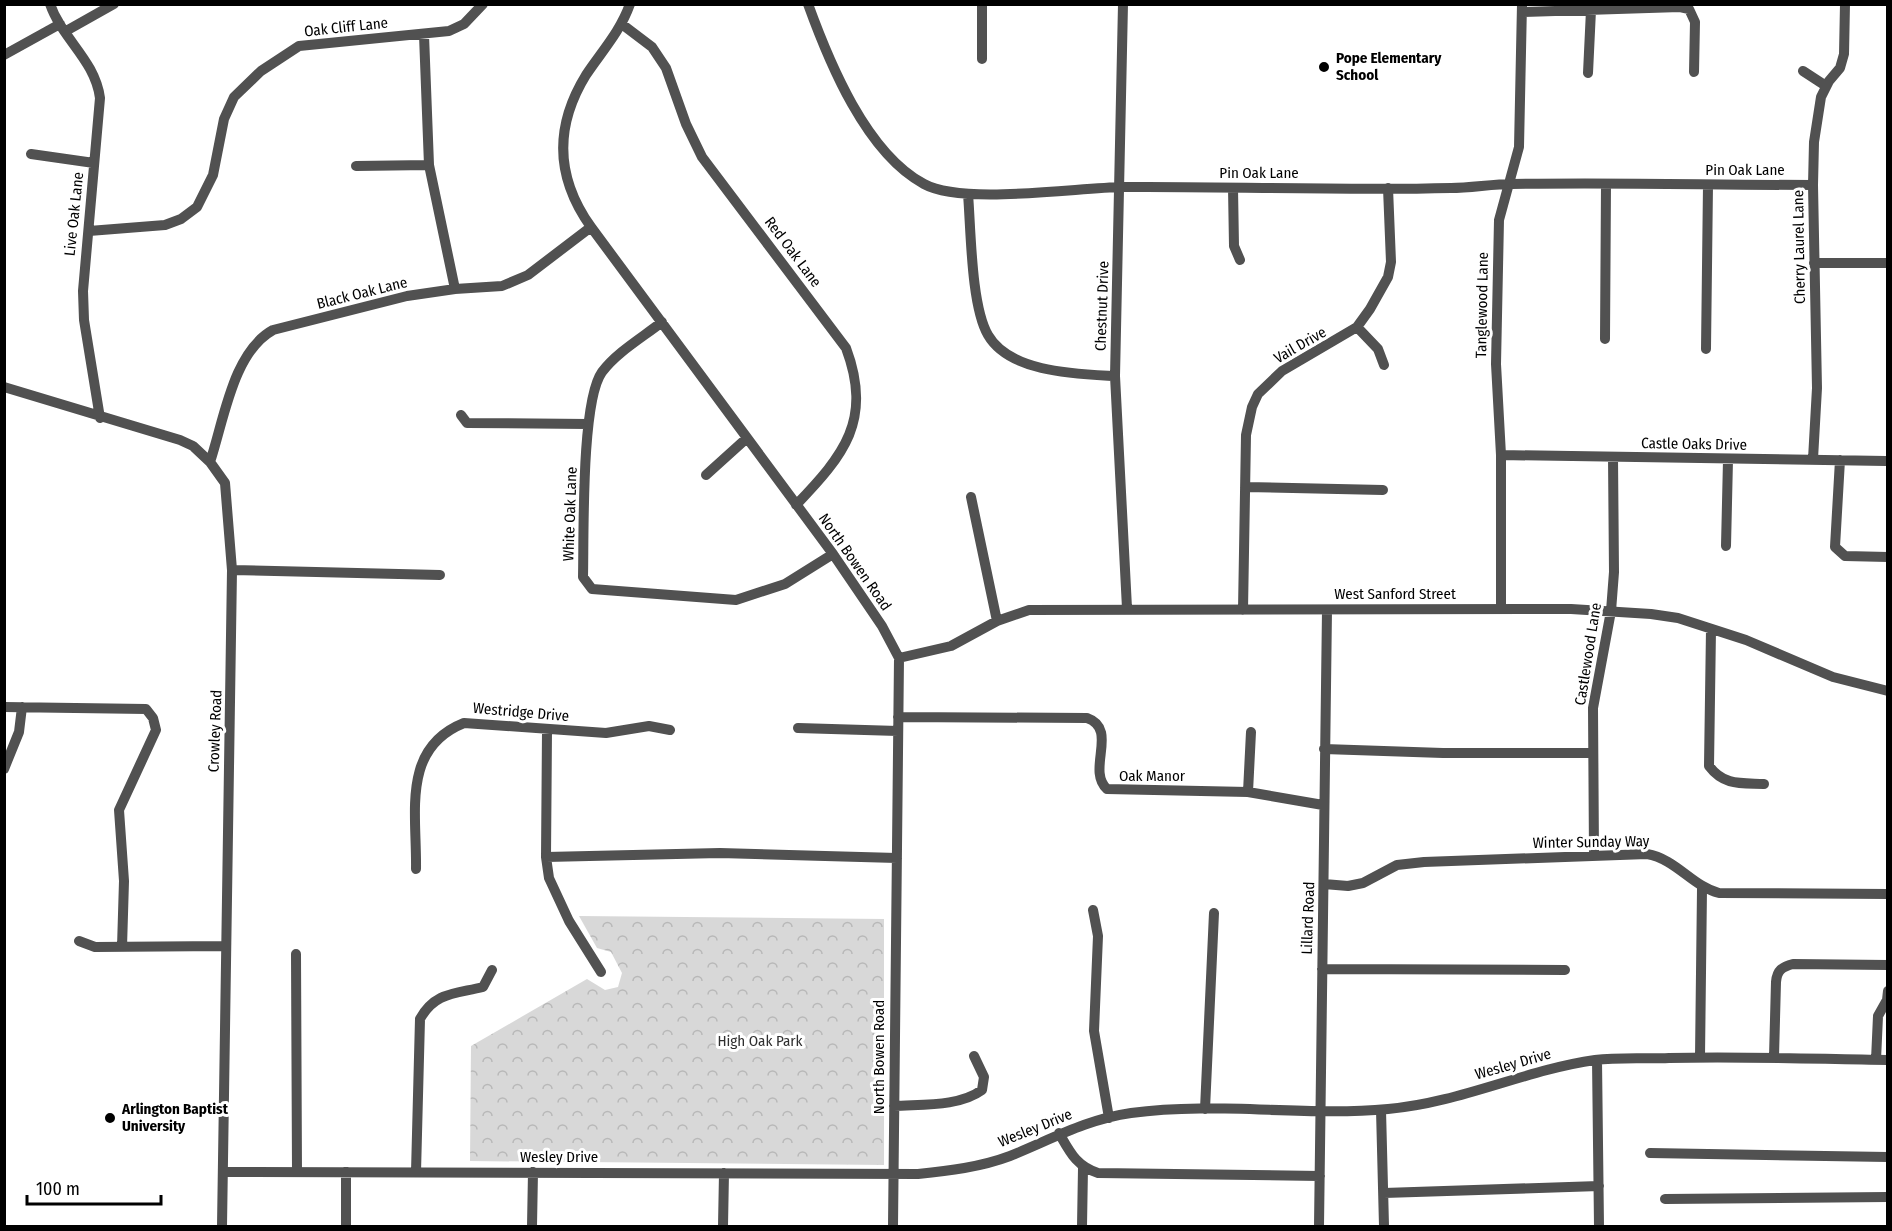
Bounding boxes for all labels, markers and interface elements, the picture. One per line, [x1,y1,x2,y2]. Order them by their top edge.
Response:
street label: Oak Cliff Lane [303,14,389,40]
place label: Pope Elementary School [1336,49,1442,84]
marker: Pope Elementary School [1317,60,1331,74]
street label: Pin Oak Lane [1705,161,1785,179]
street label: Pin Oak Lane [1219,164,1299,182]
street label: Live Oak Lane [61,171,87,257]
street label: Cherry Laurel Lane [1789,190,1809,304]
street label: Red Oak Lane [761,213,825,291]
street label: Tanglewood Lane [1472,252,1492,358]
street label: Chestnut Drive [1091,261,1113,351]
street label: Black Oak Lane [315,273,409,313]
street label: Vail Drive [1271,323,1329,367]
street label: Castle Oaks Drive [1641,434,1747,454]
street label: White Oak Lane [559,466,581,562]
street label: North Bowen Road [815,510,895,614]
street label: West Sanford Street [1334,585,1456,603]
street label: Castlewood Lane [1571,601,1605,707]
street label: Crowley Road [205,689,225,773]
street label: Westridge Drive [472,699,570,725]
street label: Oak Manor [1119,767,1186,785]
street label: Winter Sunday Way [1532,832,1650,852]
street label: Lillard Road [1298,881,1318,955]
street label: North Bowen Road [870,1000,888,1114]
park label: High Oak Park [717,1032,803,1050]
street label: Wesley Drive [1473,1045,1553,1083]
place label: Arlington Baptist University [121,1100,229,1135]
street label: Wesley Drive [995,1105,1075,1151]
marker: Arlington Baptist University [103,1111,117,1125]
street label: Wesley Drive [520,1148,598,1166]
scale bar [27,1168,160,1206]
text: 100 m [36,1178,80,1200]

